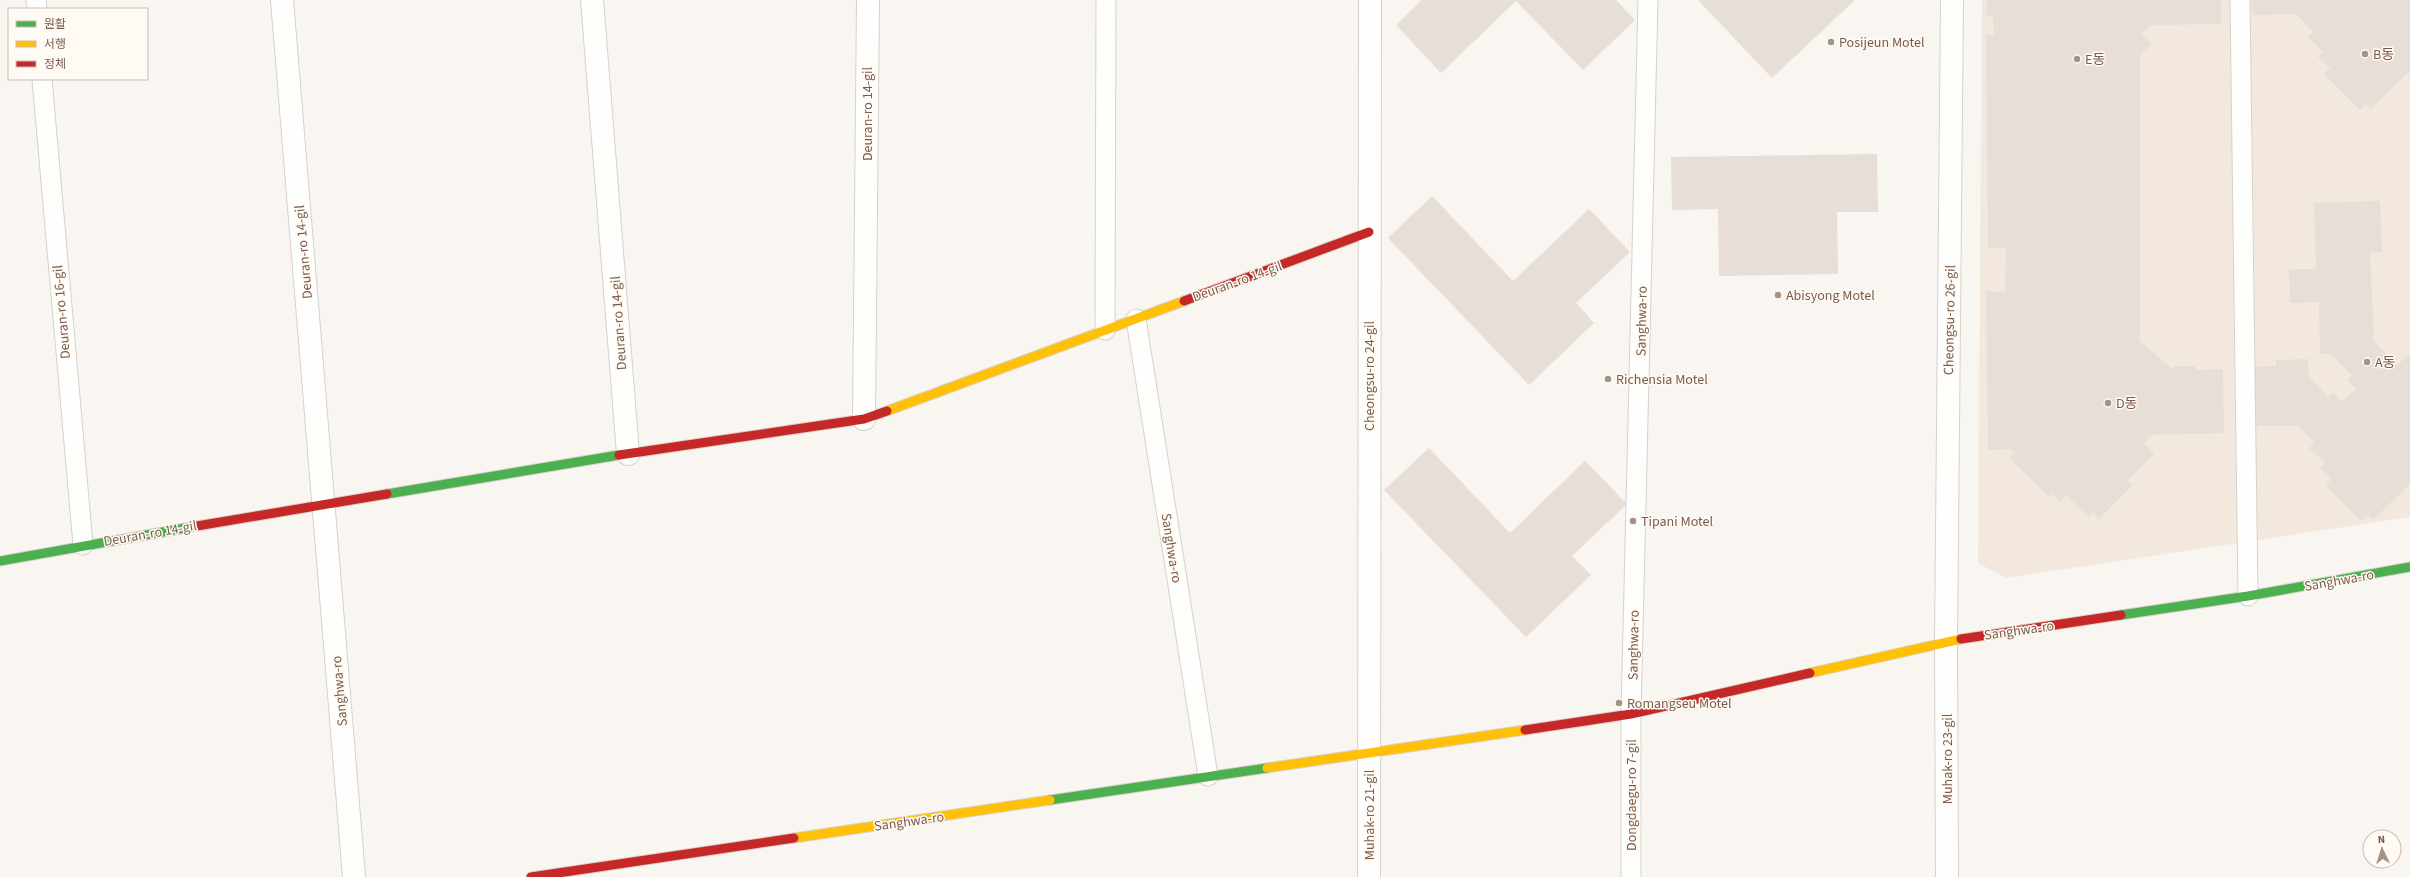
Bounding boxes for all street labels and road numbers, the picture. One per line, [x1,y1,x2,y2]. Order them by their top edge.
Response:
street label: Deuran-ro 14-gil [858,66,878,161]
street label: Deuran-ro 14-gil [290,204,318,300]
street label: Deuran-ro 14-gil [1190,256,1285,307]
street label: Deuran-ro 16-gil [48,264,76,360]
street label: Cheongsu-ro 26-gil [1939,264,1961,375]
street label: Deuran-ro 14-gil [606,275,632,371]
street label: Sanghwa-ro [1631,286,1653,356]
street label: Cheongsu-ro 24-gil [1360,321,1380,431]
street label: Sanghwa-ro [1156,512,1186,585]
street label: Deuran-ro 14-gil [102,516,199,552]
street label: Sanghwa-ro [2303,565,2376,597]
street label: Sanghwa-ro [1623,610,1645,680]
street label: Sanghwa-ro [1983,616,2055,646]
street label: Sanghwa-ro [327,655,353,727]
street label: Muhak-ro 23-gil [1938,713,1958,804]
street label: Dongdaegu-ro 7-gil [1622,739,1642,851]
street label: Muhak-ro 21-gil [1360,769,1380,860]
street label: Sanghwa-ro [873,807,945,837]

